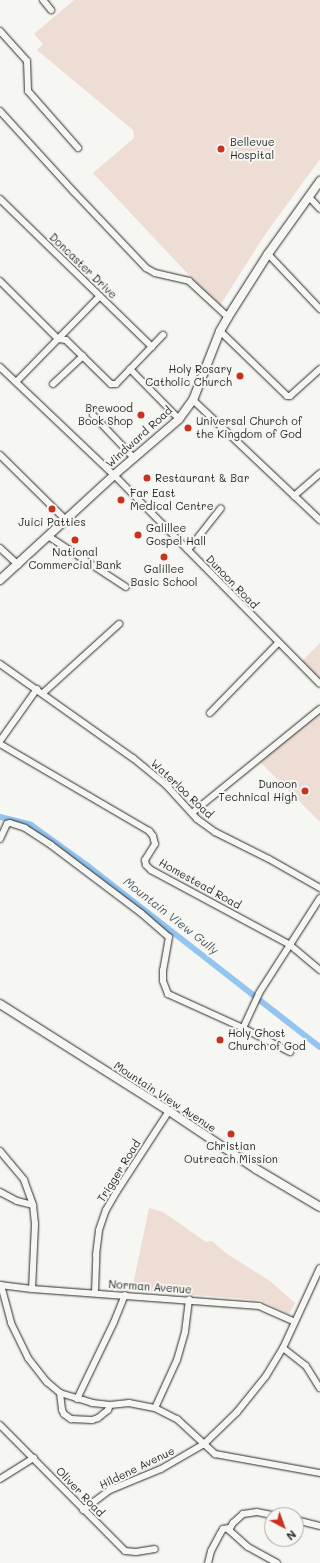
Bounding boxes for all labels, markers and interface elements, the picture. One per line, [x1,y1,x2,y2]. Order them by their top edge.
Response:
place label: Bellevue Hospital [230,136,275,162]
marker: Bellevue Hospital [215,143,227,155]
street label: Doncaster Drive [47,230,119,302]
place label: Holy Rosary Catholic Church [145,363,232,389]
marker: Holy Rosary Catholic Church [235,371,245,381]
place label: Brewood Book Shop [78,402,133,428]
street label: Windward Road [103,404,175,470]
marker: Brewood Book Shop [136,410,146,420]
place label: Universal Church of the Kingdom of God [196,415,302,441]
marker: Universal Church of the Kingdom of God [183,423,193,433]
place label: Restaurant & Bar [155,471,249,485]
marker: Restaurant & Bar [142,473,152,483]
place label: Far East Medical Centre [130,487,213,513]
marker: Far East Medical Centre [115,494,127,506]
marker: Juici Patties [47,504,57,514]
place label: Juici Patties [18,515,86,529]
place label: Galillee Gospel Hall [146,522,206,548]
marker: Galillee Gospel Hall [133,530,143,540]
marker: National Commercial Bank [70,535,80,545]
place label: National Commercial Bank [29,546,121,572]
marker: Galillee Basic School [159,552,169,562]
street label: Dunoon Road [203,552,261,612]
place label: Galillee Basic School [130,563,198,589]
street label: Waterloo Road [148,757,216,821]
place label: Dunoon Technical High [219,778,297,804]
marker: Dunoon Technical High [300,786,310,796]
street label: Homestead Road [157,856,243,912]
water label: Mountain View Gully [121,874,221,958]
place label: Holy Ghost Church of God [228,1027,306,1053]
marker: Holy Ghost Church of God [215,1035,225,1045]
street label: Mountain View Avenue [111,1059,219,1135]
marker: Christian Outreach Mission [226,1129,236,1139]
street label: Trigger Road [95,1137,143,1205]
place label: Christian Outreach Mission [184,1140,278,1166]
street label: Norman Avenue [108,1278,192,1296]
street label: Hildene Avenue [97,1444,177,1492]
street label: Oliver Road [53,1464,107,1520]
north arrow [264,1507,304,1547]
text: N [283,1527,300,1544]

